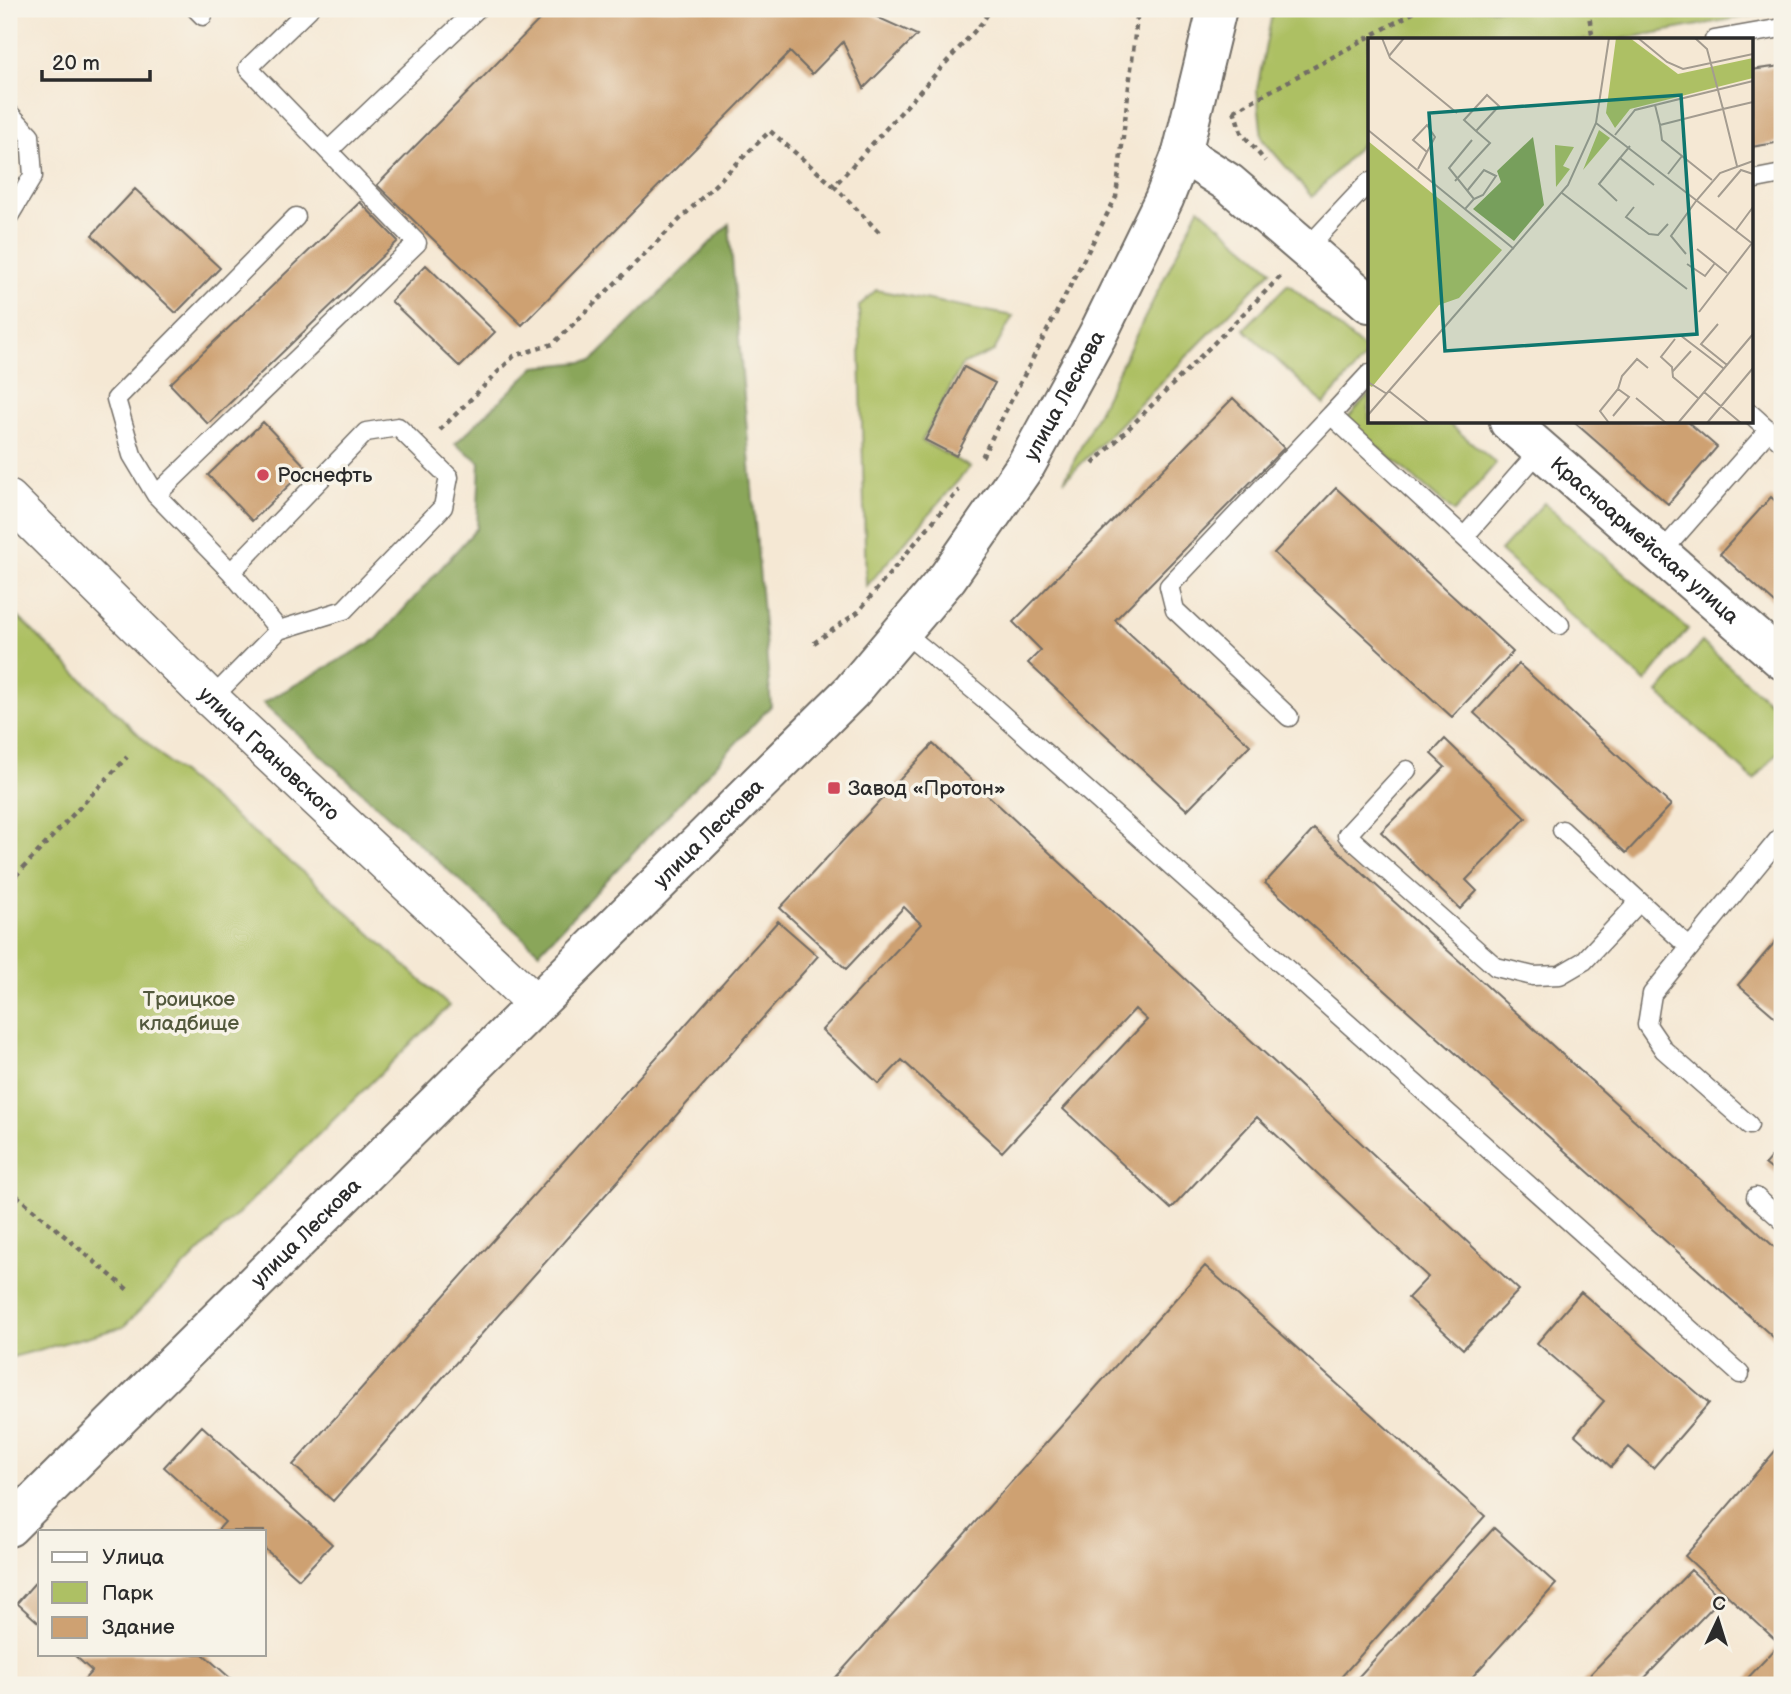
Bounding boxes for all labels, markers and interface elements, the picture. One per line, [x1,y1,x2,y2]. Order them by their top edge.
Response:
scale bar [42,38,150,82]
inset map [1368,38,1752,424]
text: 20 m [52,51,100,76]
street label: улица Лескова [1019,326,1111,465]
street label: Красноармейская улица [1545,452,1744,630]
place label: Роснефть [277,463,373,488]
marker: Роснефть [255,467,271,483]
street label: улица Грановского [193,682,345,826]
street label: улица Лескова [649,774,769,893]
place label: Завод «Протон» [848,776,1006,801]
marker: Завод «Протон» [826,780,842,796]
park label: Троицкое кладбище [139,987,240,1036]
street label: улица Лескова [246,1173,367,1293]
legend [38,1530,266,1656]
text: Улица [102,1545,165,1570]
text: Парк [102,1581,153,1606]
north arrow [1682,1586,1752,1656]
text: С [1712,1593,1726,1616]
text: Здание [102,1615,175,1640]

